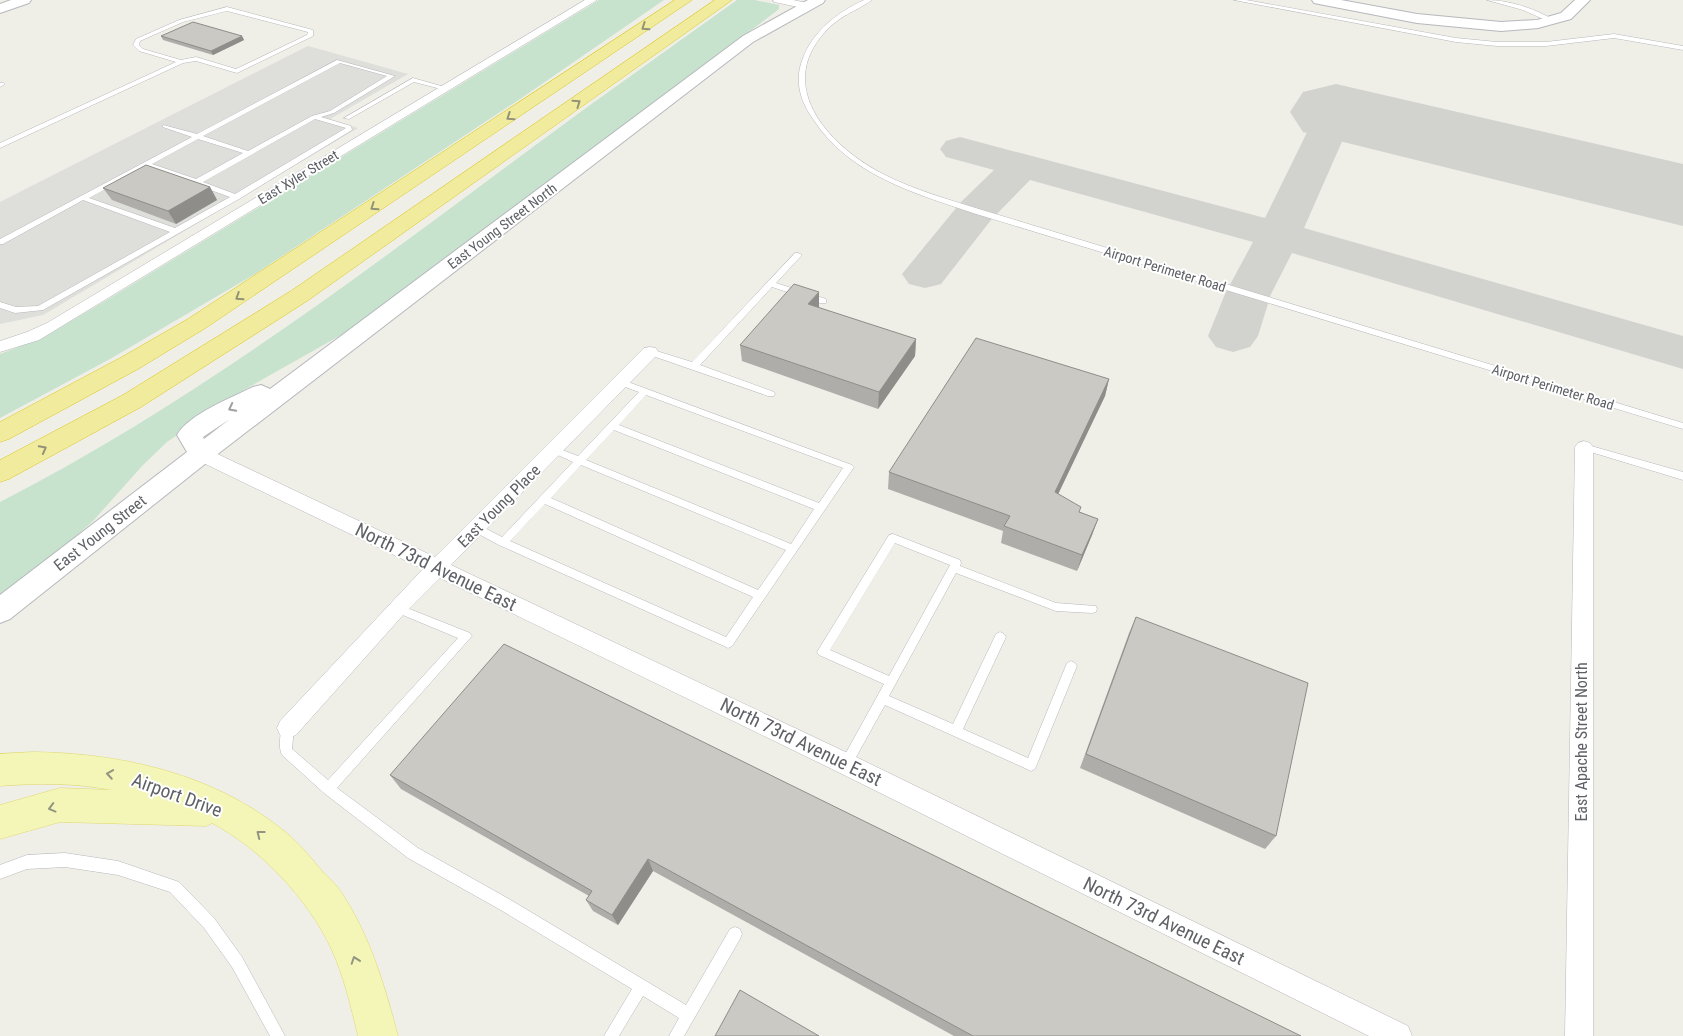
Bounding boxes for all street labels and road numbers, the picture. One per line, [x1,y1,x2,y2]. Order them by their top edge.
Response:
street label: East Xyler Street [255,147,341,207]
street label: East Young Street North [444,180,560,272]
street label: Airport Perimeter Road [1102,243,1228,295]
street label: Airport Perimeter Road [1490,361,1616,413]
street label: East Young Place [454,461,544,551]
street label: East Young Street [50,491,150,575]
street label: North 73rd Avenue East [352,518,520,616]
street label: East Apache Street North [1572,662,1591,822]
street label: North 73rd Avenue East [717,693,885,791]
street label: Airport Drive [129,768,225,822]
street label: North 73rd Avenue East [1080,872,1248,970]

